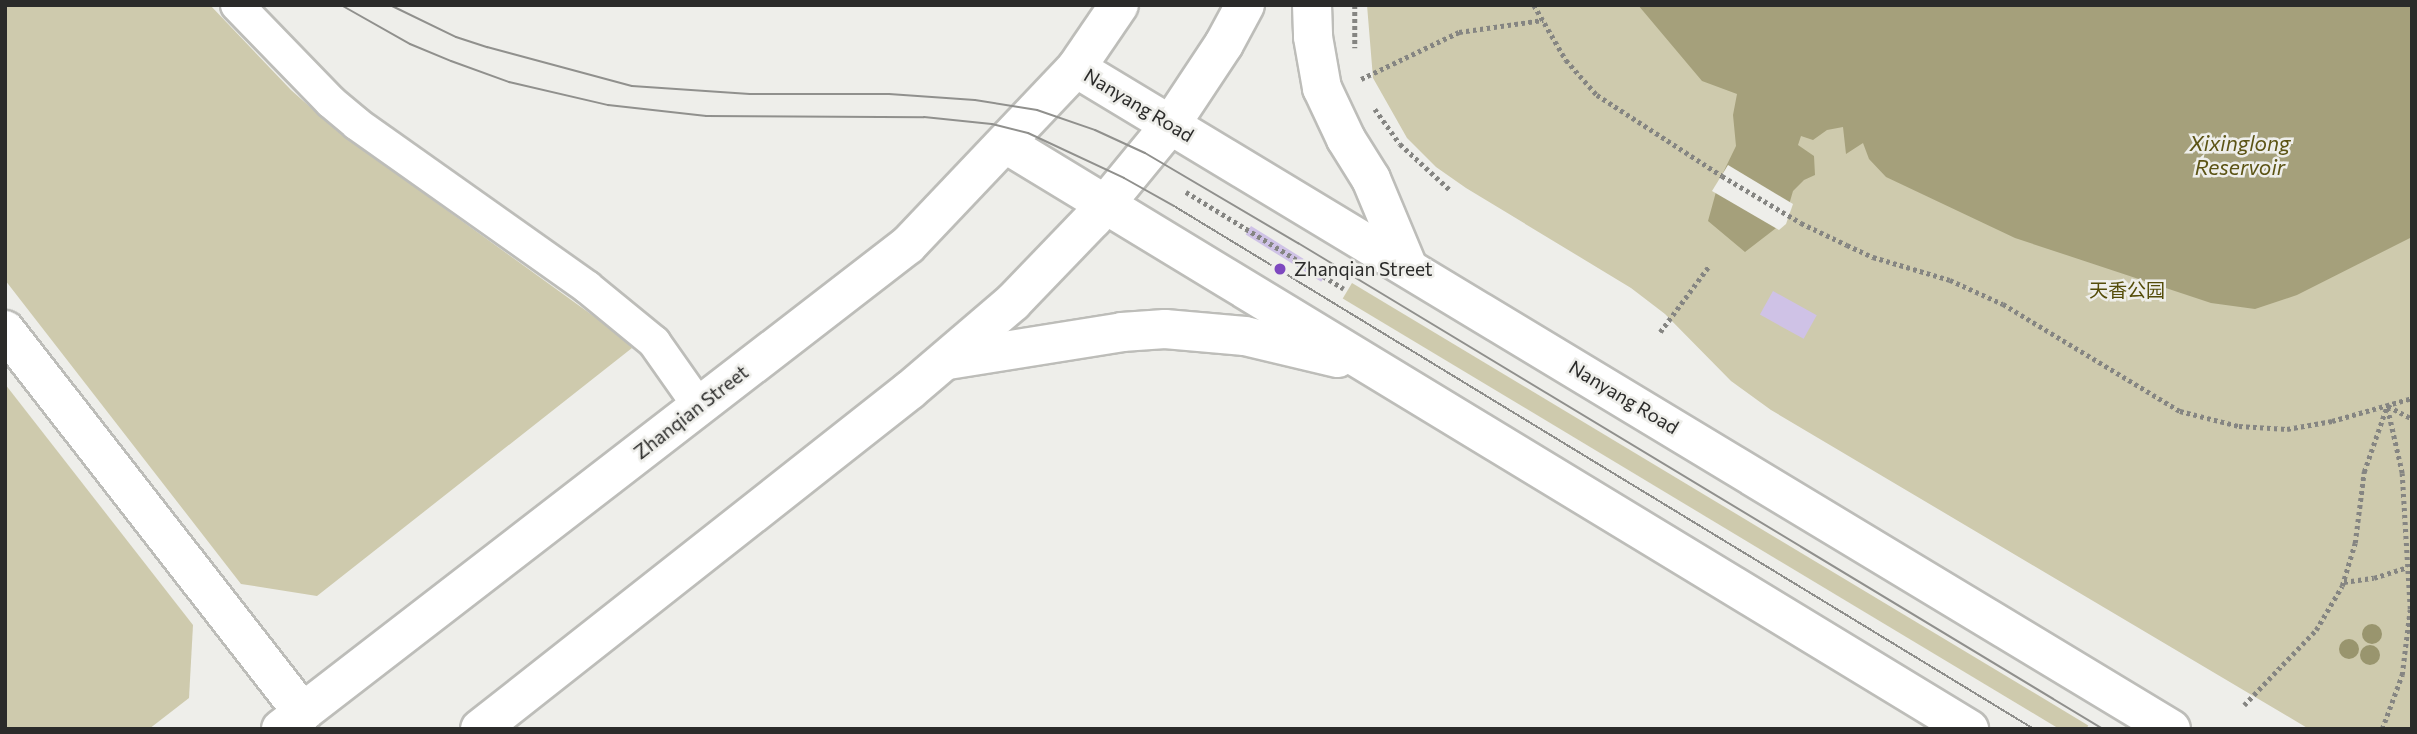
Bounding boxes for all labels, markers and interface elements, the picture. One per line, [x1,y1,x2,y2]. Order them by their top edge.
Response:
street label: Nanyang Road [1080,63,1198,147]
water label: Xixinglong Reservoir [2190,130,2290,180]
place label: Zhanqian Street [1294,258,1433,280]
marker: Zhanqian Street [1272,261,1288,277]
park label: 天香公园 [2089,279,2165,301]
street label: Nanyang Road [1565,355,1683,439]
street label: Zhanqian Street [629,360,753,464]

